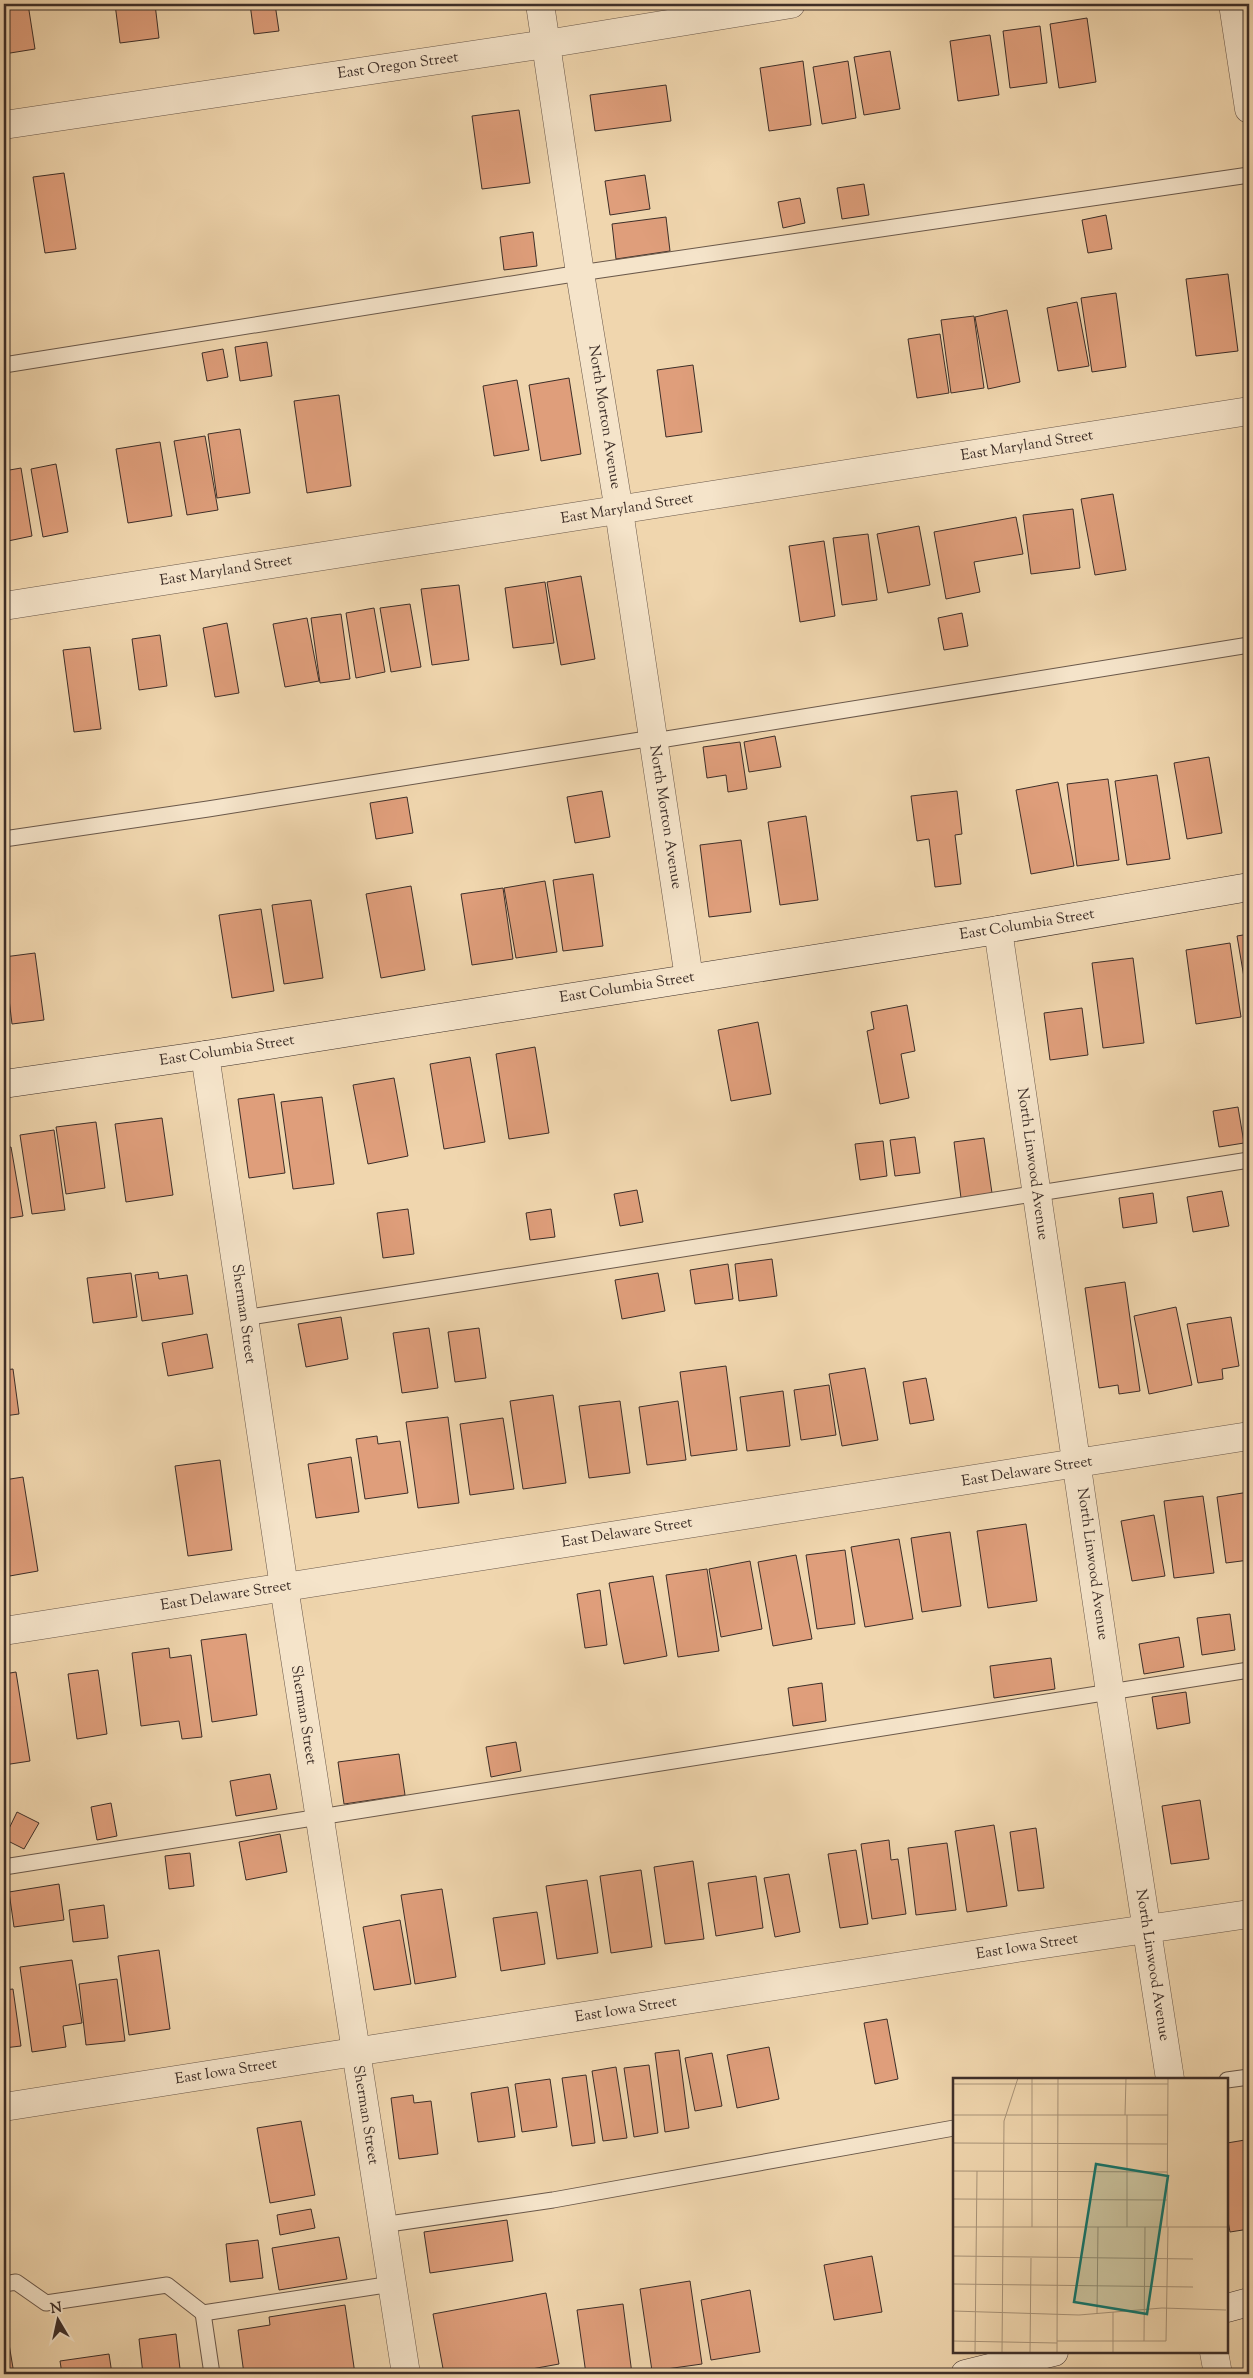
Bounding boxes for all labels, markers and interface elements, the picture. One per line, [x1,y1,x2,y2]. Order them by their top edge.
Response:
street label: East Oregon Street [336,47,460,85]
street label: North Morton Avenue [582,343,626,491]
street label: East Maryland Street [959,425,1095,467]
street label: East Maryland Street [559,488,695,530]
street label: East Maryland Street [158,550,294,592]
street label: North Morton Avenue [643,743,687,891]
street label: East Columbia Street [958,904,1096,946]
street label: East Columbia Street [558,967,696,1009]
street label: East Columbia Street [158,1030,296,1072]
street label: North Linwood Avenue [1011,1087,1053,1241]
street label: Sherman Street [226,1263,260,1365]
street label: East Delaware Street [960,1451,1094,1493]
street label: North Linwood Avenue [1071,1487,1113,1641]
street label: East Delaware Street [560,1512,694,1554]
street label: East Delaware Street [159,1575,293,1617]
street label: Sherman Street [285,1664,321,1766]
street label: North Linwood Avenue [1130,1888,1174,2042]
street label: East Iowa Street [975,1929,1079,1965]
street label: East Iowa Street [574,1992,678,2028]
street label: East Iowa Street [174,2054,278,2090]
street label: Sherman Street [347,2064,383,2166]
inset map [953,2078,1228,2353]
north arrow [32,2296,82,2346]
text: N [49,2298,63,2320]

